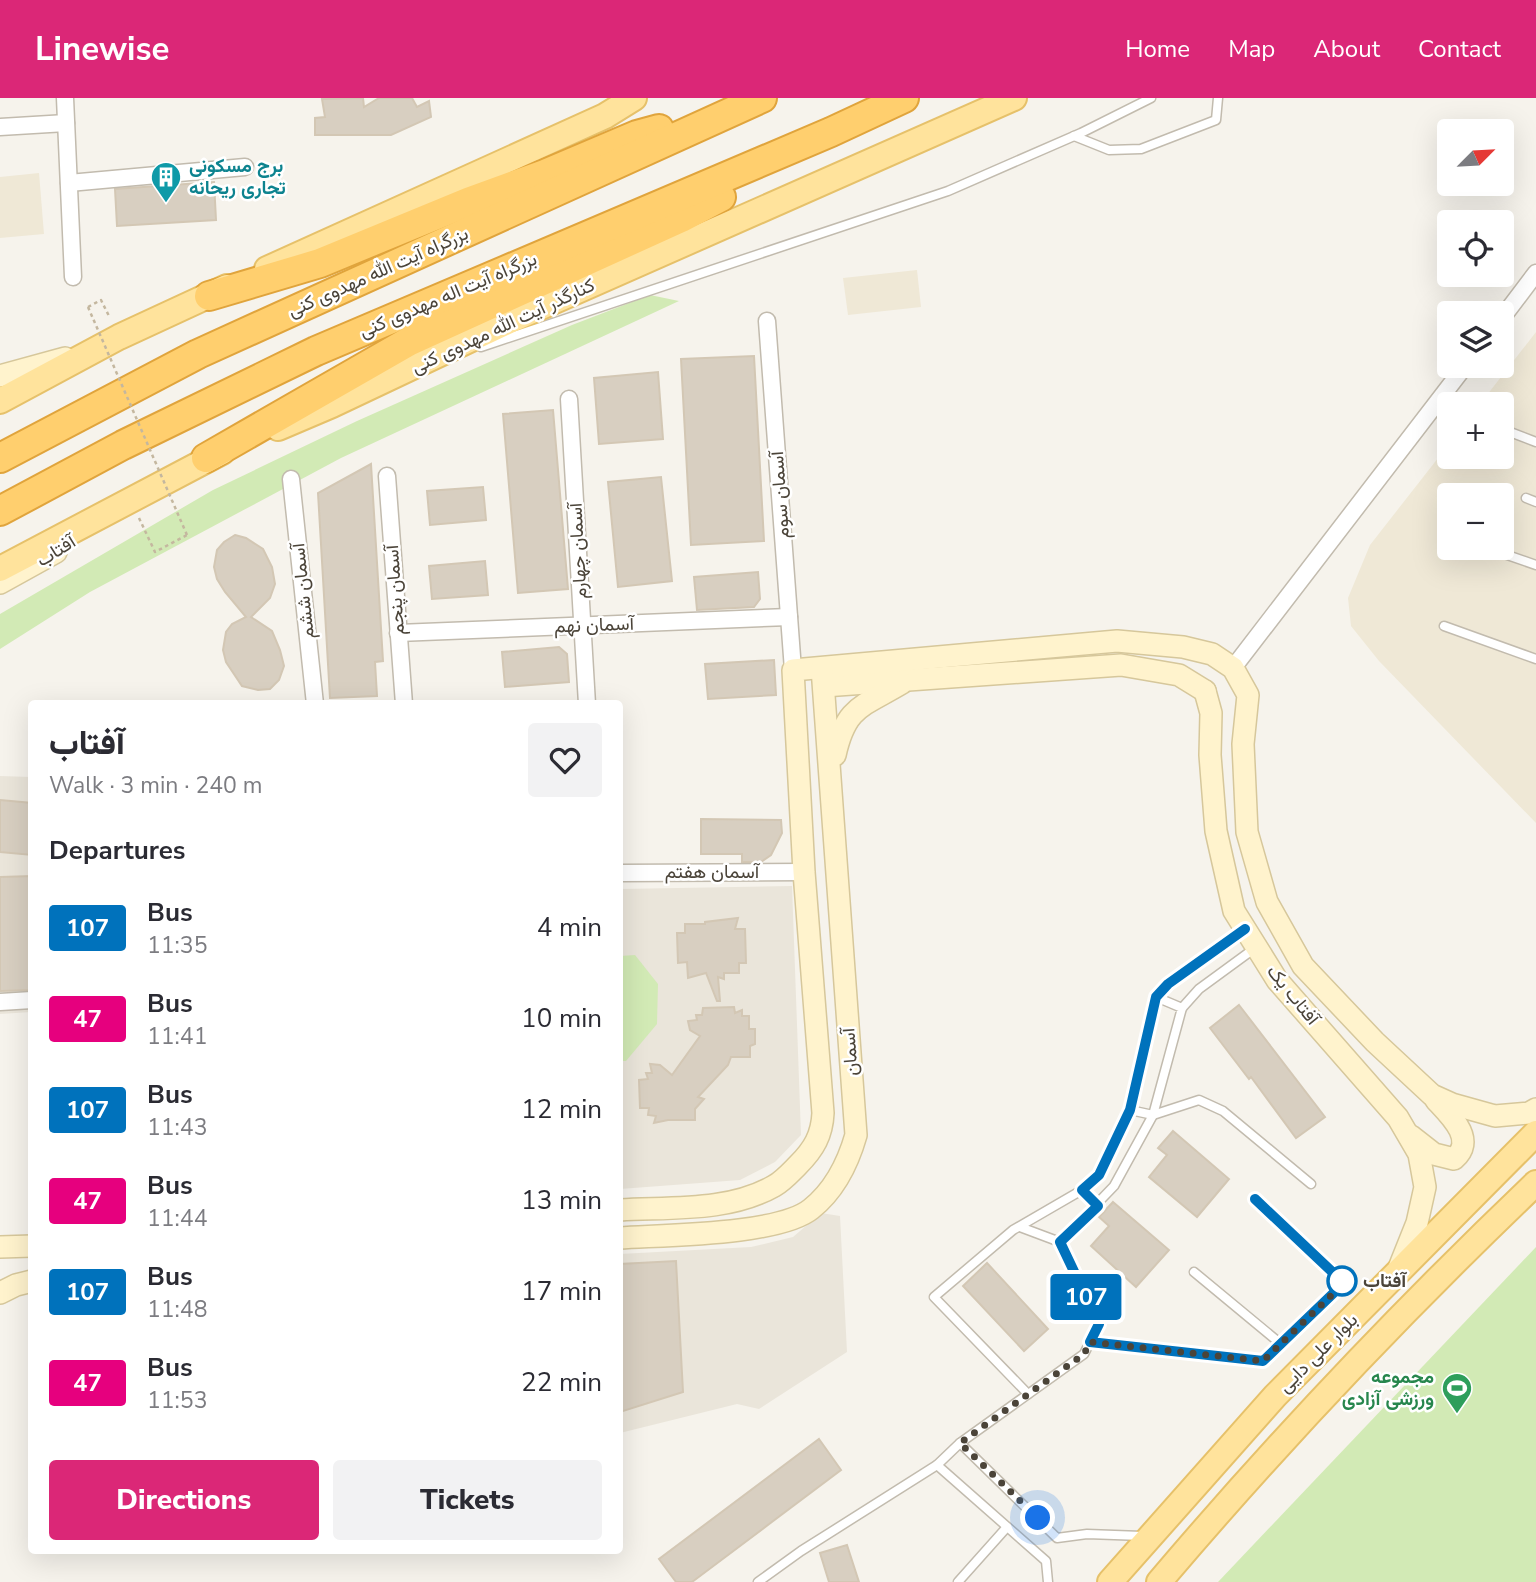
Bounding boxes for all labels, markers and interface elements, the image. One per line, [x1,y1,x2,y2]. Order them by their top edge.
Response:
text: Linewise [35,27,169,72]
text: Home [1125,33,1190,65]
text: Map [1228,33,1275,65]
text: About [1313,33,1380,65]
text: Contact [1418,33,1501,65]
north arrow [1437,119,1514,196]
map controls [1437,119,1514,560]
place label: برج مسکونی تجاری ریحانه [189,153,286,201]
building icon: برج مسکونی تجاری ریحانه [149,160,183,204]
button: locate [1437,210,1514,287]
street label: بزرگراه آیت الله مهدوی کنی [284,220,472,324]
street label: بزرگراه آیت اله مهدوی کنی [355,246,541,344]
street label: کنارگذر آیت الله مهدوی کنی [407,272,599,380]
button: layers [1437,301,1514,378]
button: + [1437,392,1514,469]
street label: آسمان سوم [764,449,796,540]
button: − [1437,483,1514,560]
street label: آسمان چهارم [562,501,594,600]
street label: آفتاب [31,528,82,573]
street label: آسمان ششم [285,540,321,640]
street label: آسمان پنجم [379,542,411,636]
street label: آسمان نهم [554,611,636,639]
text: آفتاب [49,721,125,766]
button: heart [528,723,602,797]
text: Walk · 3 min · 240 m [49,770,262,801]
text: Departures [49,833,185,868]
street label: آسمان هفتم [665,859,761,885]
text: Bus [147,895,193,930]
text: 4 min [537,910,602,945]
text: 107 [66,912,109,944]
text: 11:35 [147,930,207,961]
street label: آفتاب یک [1261,959,1326,1032]
text: Bus [147,986,193,1021]
text: 10 min [521,1001,602,1036]
text: 47 [73,1003,102,1035]
text: 11:41 [147,1021,207,1052]
street label: آسمان [835,1026,865,1077]
text: Bus [147,1077,193,1112]
text: 12 min [521,1092,602,1127]
text: 107 [66,1094,109,1126]
text: 11:43 [147,1112,207,1143]
text: Bus [147,1168,193,1203]
text: 13 min [521,1183,602,1218]
text: 47 [73,1185,102,1217]
text: 11:44 [147,1203,207,1234]
text: Bus [147,1259,193,1294]
marker: آفتاب [1327,1266,1357,1296]
place label: آفتاب [1363,1268,1407,1294]
text: 17 min [521,1274,602,1309]
line badge: 107 [1046,1274,1126,1320]
text: 107 [66,1276,109,1308]
text: 107 [1064,1281,1108,1313]
text: 11:48 [147,1294,207,1325]
street label: بلوار علی دایی [1272,1307,1364,1399]
text: Bus [147,1350,193,1385]
place label: مجموعه ورزشی آزادی [1342,1364,1434,1412]
text: 22 min [521,1365,602,1400]
text: 47 [73,1367,102,1399]
sports icon: مجموعه ورزشی آزادی [1440,1371,1474,1415]
text: 11:53 [147,1385,207,1416]
button: Directions [49,1460,319,1540]
button: Tickets [333,1460,602,1540]
your location [1020,1500,1055,1535]

